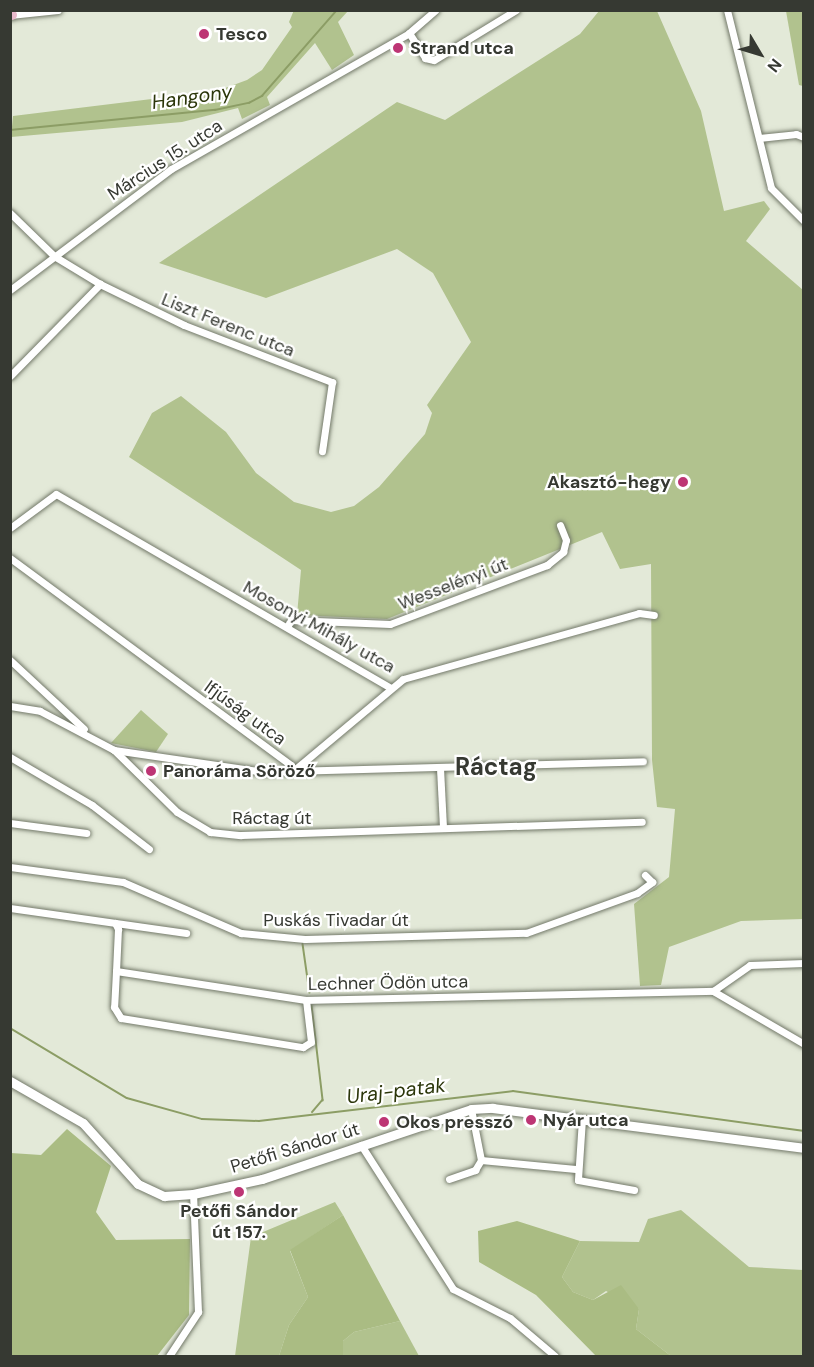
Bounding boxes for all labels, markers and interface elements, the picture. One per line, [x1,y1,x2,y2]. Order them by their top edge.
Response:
place label: Tesco [216,23,267,45]
north arrow [730,24,790,84]
marker: Tesco [197,27,211,41]
place label: Strand utca [410,37,514,59]
marker: Strand utca [391,41,405,55]
text: N [763,54,786,76]
water label: Hangony [150,79,234,115]
street label: Március 15. utca [104,115,226,205]
street label: Liszt Ferenc utca [158,288,298,362]
place label: Akasztó-hegy [547,471,671,493]
marker: Akasztó-hegy [676,475,690,489]
street label: Wesselényi út [395,553,511,615]
street label: Mosonyi Mihály utca [239,576,399,678]
street label: Ifjúság utca [200,676,290,750]
district label: Ráctag [455,753,537,781]
place label: Panoráma Söröző [163,760,316,782]
marker: Panoráma Söröző [144,764,158,778]
street label: Ráctag út [232,807,312,829]
street label: Puskás Tivadar út [263,909,409,931]
street label: Lechner Ödön utca [308,971,468,995]
water label: Uraj-patak [345,1073,447,1109]
place label: Nyár utca [543,1109,629,1131]
place label: Okos presszó [396,1111,513,1133]
marker: Nyár utca [524,1113,538,1127]
marker: Okos presszó [377,1115,391,1129]
street label: Petőfi Sándor út [228,1118,362,1178]
marker: Petőfi Sándor út 157. [232,1185,246,1199]
place label: Petőfi Sándor út 157. [180,1201,298,1244]

